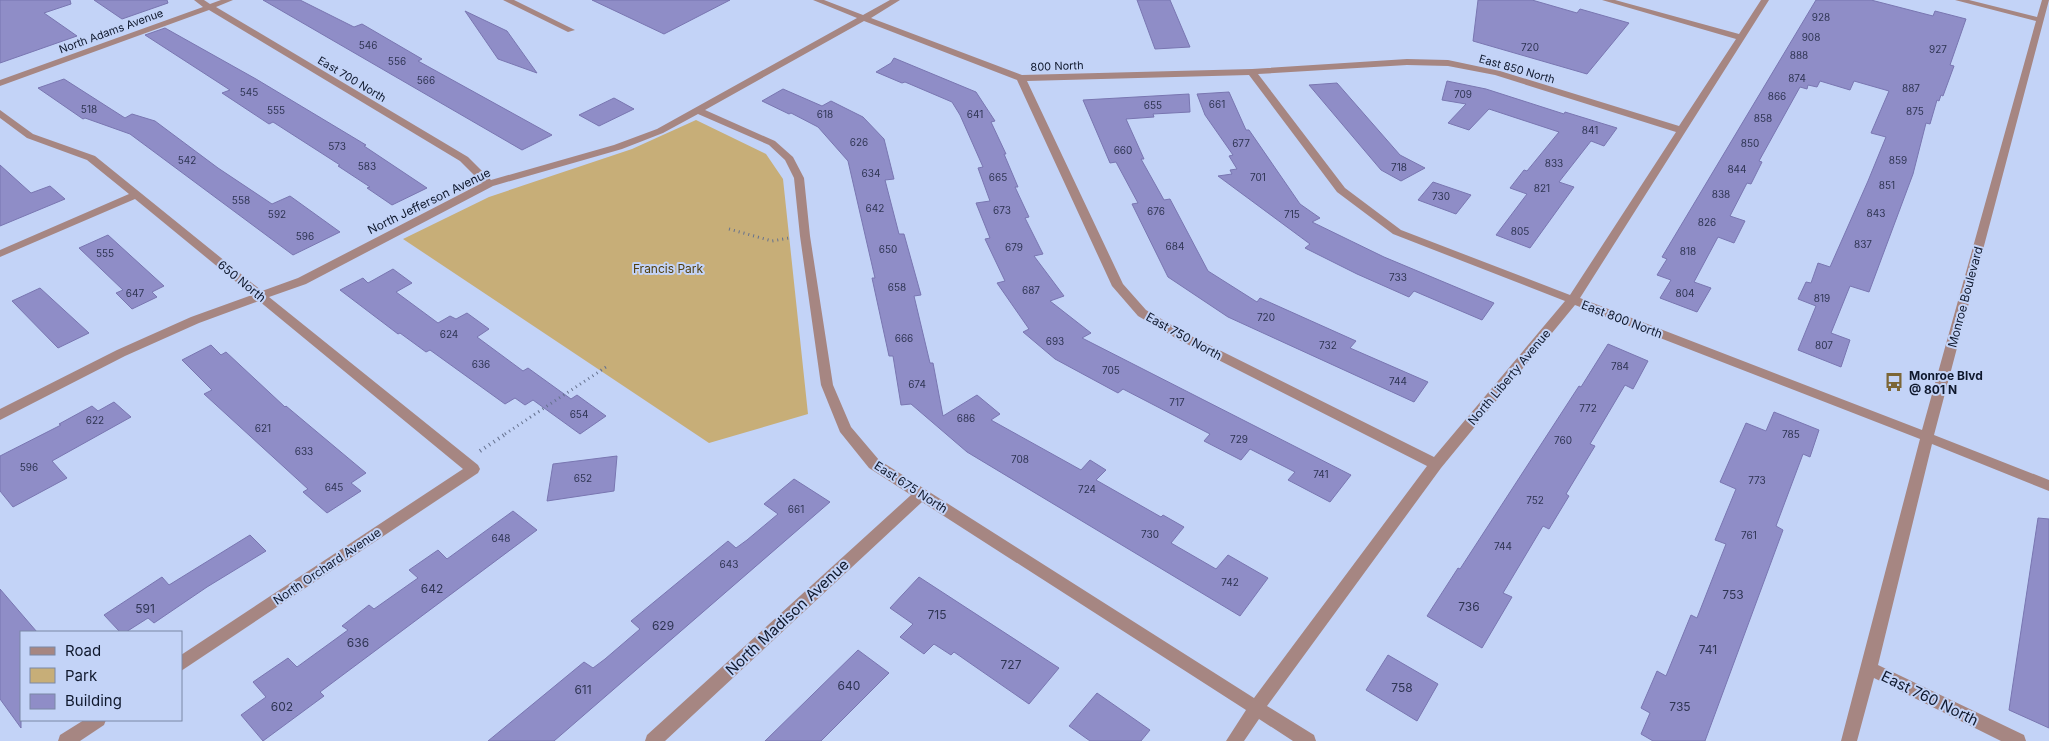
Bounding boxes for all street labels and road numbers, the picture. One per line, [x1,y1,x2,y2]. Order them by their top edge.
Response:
street label: North Adams Avenue [57,6,165,56]
street label: East 850 North [1478,52,1556,86]
street label: East 700 North [315,53,389,105]
street label: 800 North [1030,58,1084,74]
street label: North Jefferson Avenue [365,165,493,237]
street label: Monroe Boulevard [1944,245,1986,349]
street label: 650 North [215,257,269,305]
street label: East 800 North [1579,297,1665,341]
street label: East 750 North [1143,309,1225,363]
street label: North Liberty Avenue [1465,326,1553,428]
street label: East 675 North [872,458,950,516]
street label: North Orchard Avenue [270,524,384,608]
street label: North Madison Avenue [721,555,853,679]
street label: East 760 North [1878,666,1982,730]

